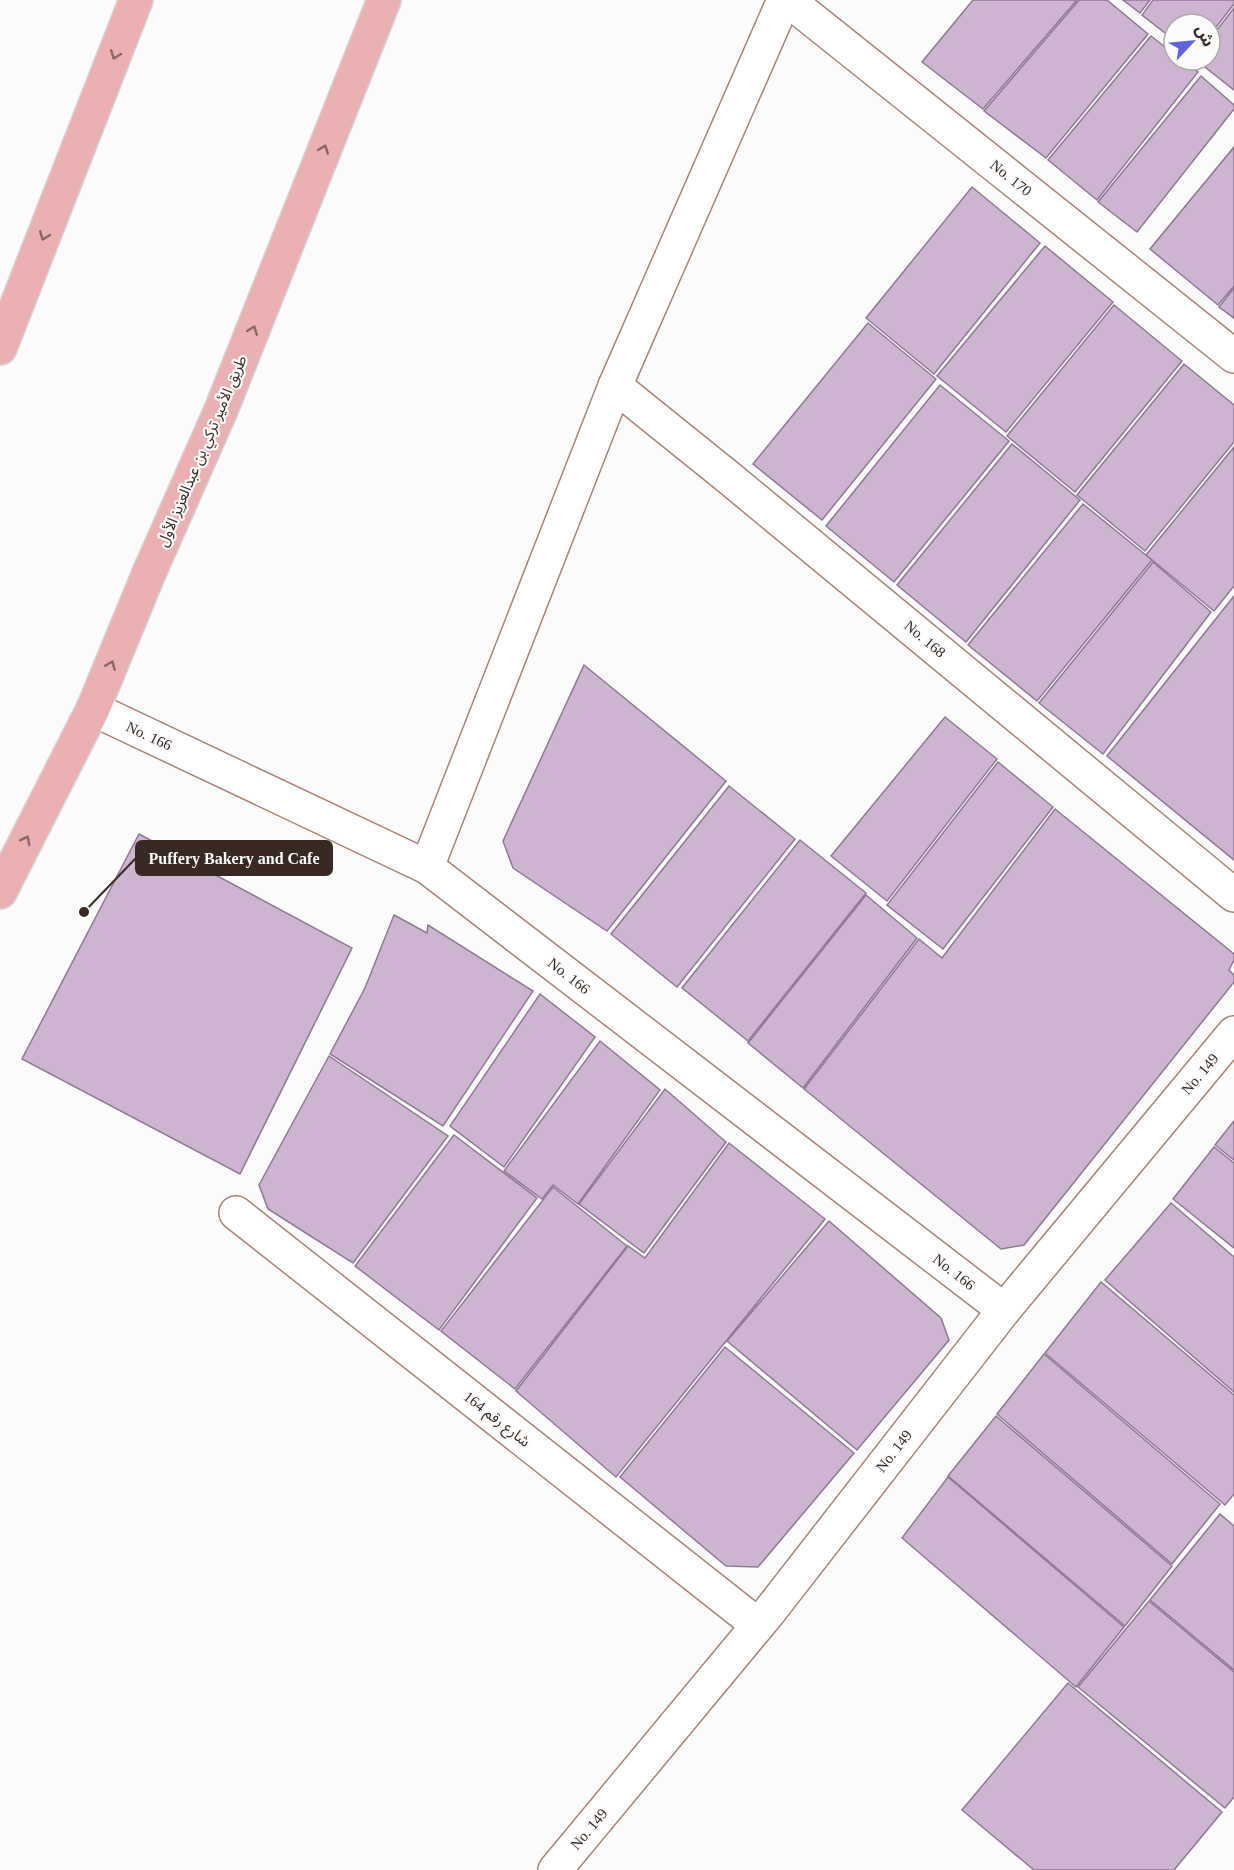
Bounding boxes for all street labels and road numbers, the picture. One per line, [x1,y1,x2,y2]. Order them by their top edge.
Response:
street label: No. 170 [987,157,1035,199]
street label: طريق الأمير تركي بن عبدالعزيز الأول [154,353,253,550]
street label: No. 168 [901,617,949,661]
street label: No. 166 [124,719,175,754]
street label: No. 166 [545,955,593,997]
street label: No. 149 [1178,1050,1222,1098]
street label: No. 166 [930,1251,978,1293]
street label: شارع رقم 164 [458,1388,533,1453]
street label: No. 149 [873,1427,915,1475]
street label: No. 149 [567,1805,611,1853]

